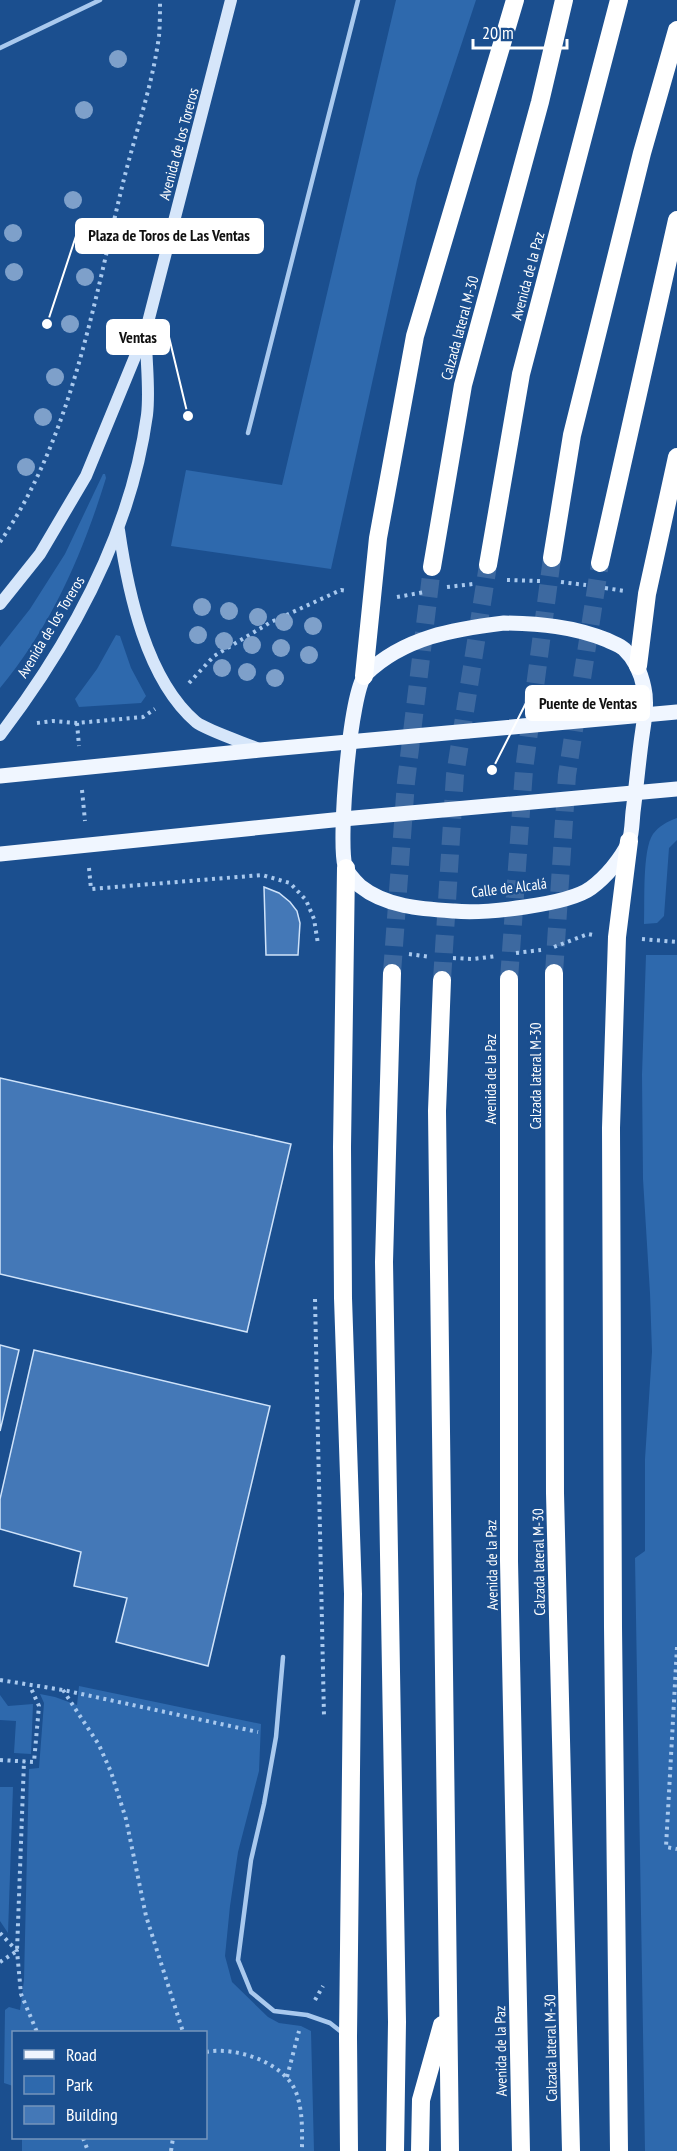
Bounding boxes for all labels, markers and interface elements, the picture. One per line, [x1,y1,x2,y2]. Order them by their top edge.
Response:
scale bar [473,12,568,50]
text: 20 m [482,21,514,44]
street label: Avenida de los Toreros [154,86,203,202]
callout: Plaza de Toros de Las Ventas [76,219,263,253]
text: Plaza de Toros de Las Ventas [88,225,250,245]
street label: Avenida de la Paz [507,230,548,322]
street label: Calzada lateral M-30 [436,273,483,382]
callout: Ventas [107,320,169,354]
text: Ventas [118,327,157,347]
street label: Avenida de los Toreros [13,572,88,681]
callout: Puente de Ventas [526,686,649,720]
text: Puente de Ventas [539,693,637,713]
street label: Calle de Alcalá [470,873,548,902]
street label: Calzada lateral M-30 [526,1022,545,1130]
street label: Avenida de la Paz [481,1034,500,1124]
street label: Calzada lateral M-30 [528,1508,549,1616]
street label: Avenida de la Paz [481,1520,502,1610]
street label: Calzada lateral M-30 [540,1994,561,2102]
street label: Avenida de la Paz [490,2006,511,2096]
legend [12,2031,207,2139]
text: Road [66,2043,97,2066]
text: Park [66,2073,93,2096]
text: Building [66,2103,118,2126]

